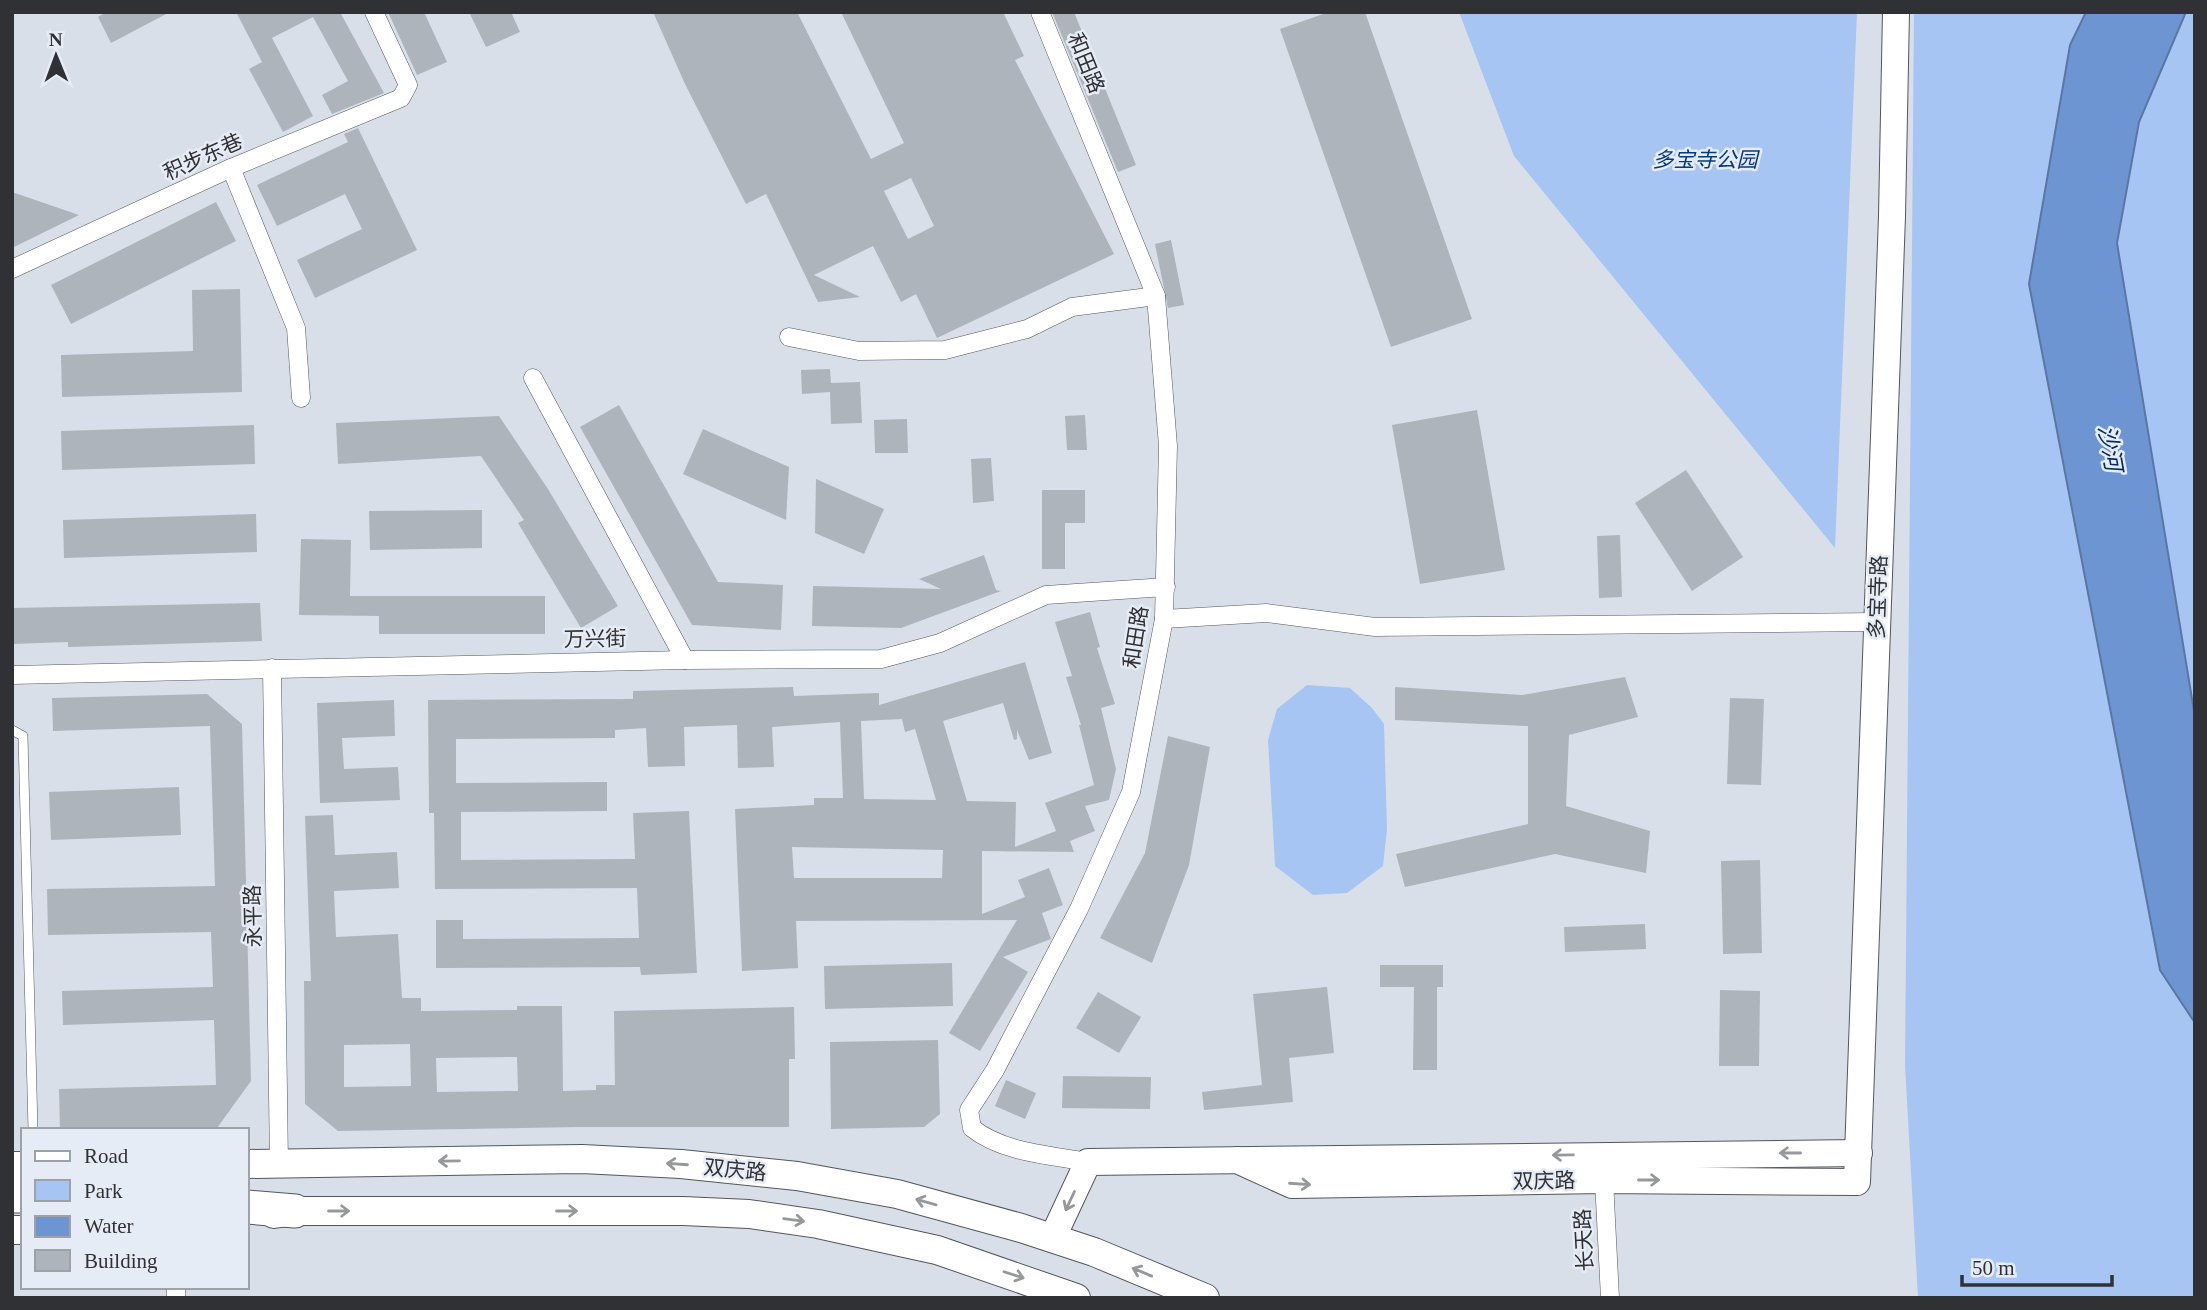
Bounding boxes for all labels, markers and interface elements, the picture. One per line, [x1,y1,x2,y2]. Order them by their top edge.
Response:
north arrow [21,21,91,91]
text: N [49,29,63,50]
street label: 和田路 [1063,29,1109,97]
street label: 积步东巷 [160,129,246,185]
park label: 多宝寺公园 [1653,148,1760,172]
water label: 沙河 [2094,423,2127,477]
street label: 多宝寺路 [1865,555,1891,639]
street label: 和田路 [1119,604,1153,670]
street label: 万兴街 [563,626,627,652]
street label: 永平路 [240,884,266,948]
legend [21,1128,248,1289]
text: Road [84,1144,129,1168]
one-way arrow [1779,1146,1802,1160]
one-way arrow [1552,1148,1575,1162]
one-way arrow [438,1154,461,1168]
street label: 双庆路 [702,1155,768,1185]
one-way arrow [666,1157,689,1170]
street label: 双庆路 [1512,1168,1576,1194]
one-way arrow [1638,1173,1661,1187]
one-way arrow [1288,1178,1311,1191]
text: Park [84,1179,123,1203]
one-way arrow [1063,1190,1076,1211]
one-way arrow [915,1195,937,1208]
one-way arrow [327,1204,350,1218]
one-way arrow [555,1204,578,1218]
street label: 长天路 [1570,1208,1598,1272]
text: Water [84,1214,134,1238]
one-way arrow [782,1214,804,1227]
scale bar [1962,1244,2112,1288]
text: Building [84,1249,158,1273]
text: 50 m [1972,1256,2015,1280]
one-way arrow [1131,1265,1153,1278]
one-way arrow [1003,1269,1025,1282]

